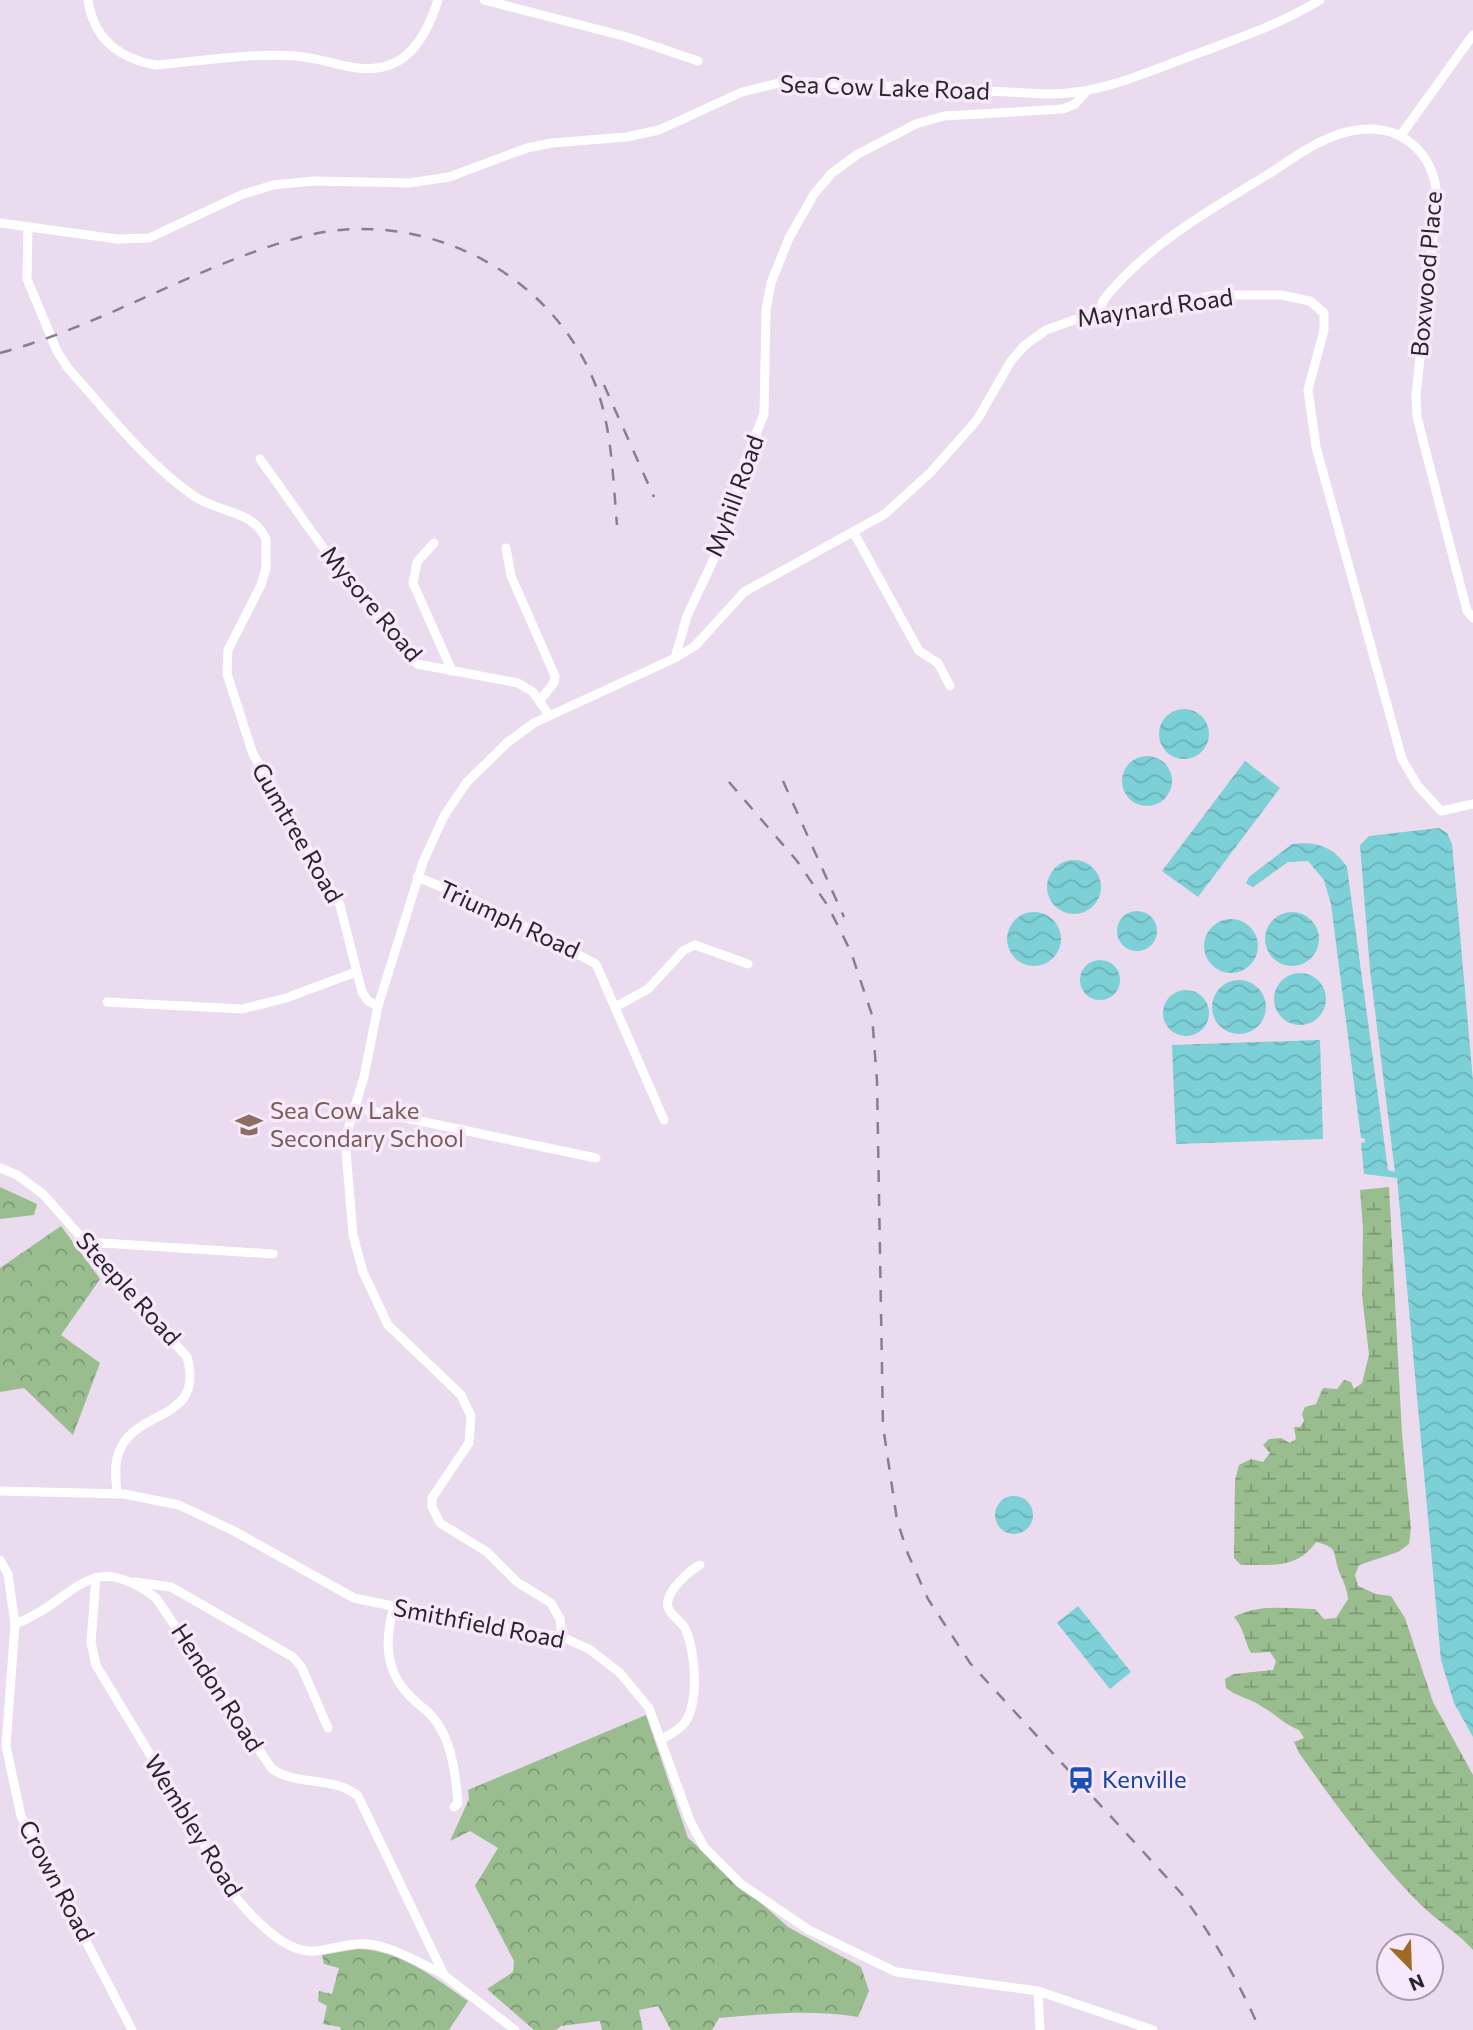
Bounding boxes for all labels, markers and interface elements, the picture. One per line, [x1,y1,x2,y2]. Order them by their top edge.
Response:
street label: Sea Cow Lake Road [780,68,991,105]
street label: Boxwood Place [1404,190,1447,358]
street label: Maynard Road [1075,281,1235,332]
street label: Myhill Road [698,431,769,560]
street label: Mysore Road [315,539,429,667]
street label: Gumtree Road [247,757,350,907]
street label: Triumph Road [435,873,585,964]
place label: Sea Cow Lake Secondary School [270,1095,464,1152]
school or university icon: Sea Cow Lake Secondary School [234,1110,264,1140]
street label: Steeple Road [71,1225,188,1351]
street label: Smithfield Road [391,1592,567,1653]
street label: Hendon Road [166,1618,270,1757]
street label: Wembley Road [139,1749,250,1902]
place label: Kenville [1102,1764,1187,1793]
station icon: Kenville [1066,1765,1096,1795]
street label: Crown Road [13,1815,101,1946]
north arrow [1375,1932,1445,2002]
text: N [1406,1970,1428,1996]

